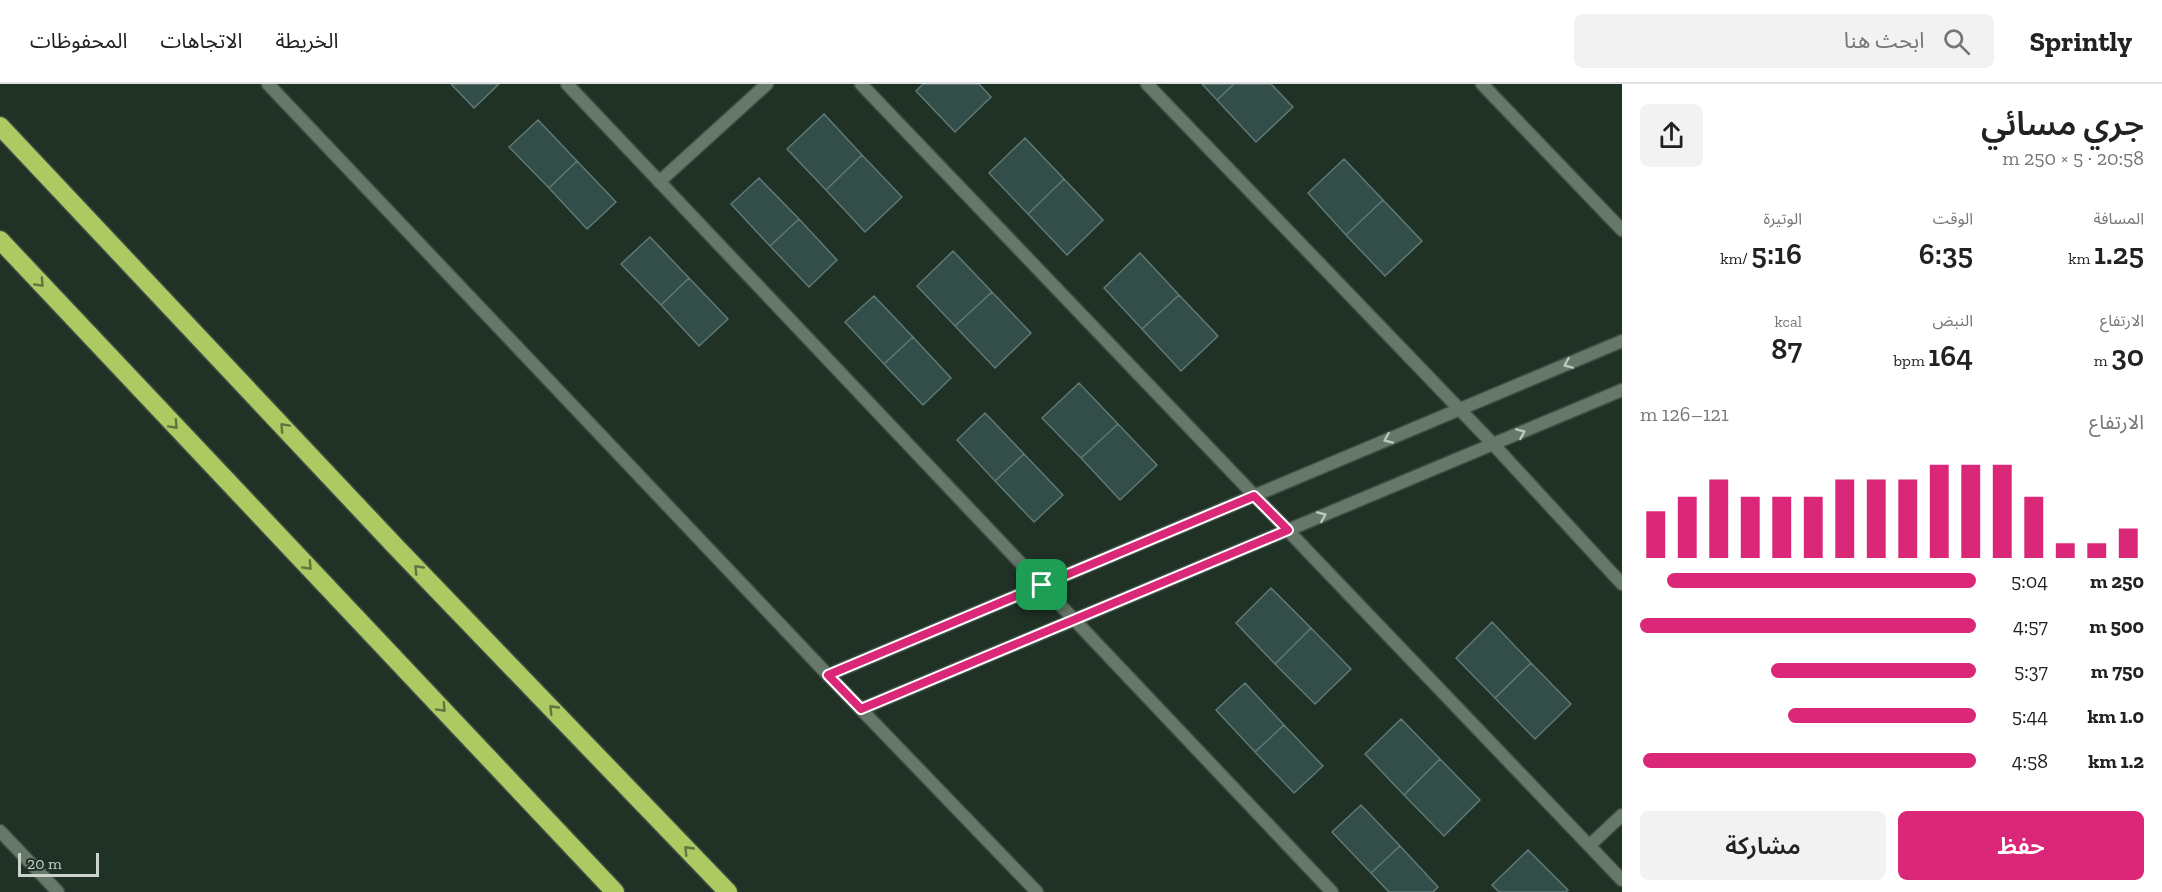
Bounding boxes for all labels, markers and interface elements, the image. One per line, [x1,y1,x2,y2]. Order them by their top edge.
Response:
search box [1574,14,1994,68]
icon: search [1940,25,1973,58]
text: Sprintly [2030,25,2132,58]
text: ابحث هنا [1844,27,1925,54]
text: المحفوظات [30,28,127,53]
text: الاتجاهات [160,28,242,53]
text: الخريطة [275,28,338,53]
button: share [1640,104,1703,167]
text: جري مسائي [1981,104,2144,143]
text: 20:58 · 5 × 250 m [2002,146,2144,170]
text: الوتيرة [1764,209,1802,228]
text: الوقت [1933,209,1973,228]
text: المسافة [2094,209,2144,228]
text: 5:16 [1751,236,1802,272]
text: 6:35 [1919,236,1973,272]
text: 1.25 [2094,236,2144,272]
text: /km [1720,249,1751,268]
text: km [2068,249,2094,268]
one-way arrow [33,276,44,287]
text: النبض [1932,311,1973,330]
text: الارتفاع [2100,311,2144,330]
text: kcal [1775,312,1802,331]
text: 87 [1771,331,1802,367]
text: 164 [1928,338,1973,374]
text: 30 [2111,338,2144,374]
text: bpm [1894,351,1928,370]
text: m [2094,351,2111,370]
one-way arrow [1563,357,1574,369]
text: 121–126 m [1640,402,1729,426]
text: الارتفاع [2089,410,2144,434]
one-way arrow [167,418,178,428]
one-way arrow [280,423,291,434]
one-way arrow [1515,428,1526,440]
one-way arrow [1384,432,1395,444]
one-way arrow [1316,511,1327,523]
pin [1016,559,1067,610]
one-way arrow [301,560,312,570]
one-way arrow [414,565,425,576]
icon: arrive [1025,568,1058,601]
text: 5:04 [2011,569,2048,593]
text: 250 m [2090,569,2144,593]
text: 4:57 [2013,614,2048,638]
text: 500 m [2089,614,2144,638]
text: 5:37 [2014,659,2048,683]
text: 750 m [2091,659,2144,683]
one-way arrow [435,702,446,712]
text: 5:44 [2012,704,2048,728]
text: 1.0 km [2087,704,2144,728]
one-way arrow [549,706,560,717]
text: 4:58 [2012,749,2048,773]
text: 1.2 km [2088,749,2144,773]
button: مشاركة [1640,811,1886,880]
button: حفظ [1898,811,2144,880]
one-way arrow [684,846,695,856]
scale bar [18,850,99,878]
text: 20 m [27,854,62,873]

